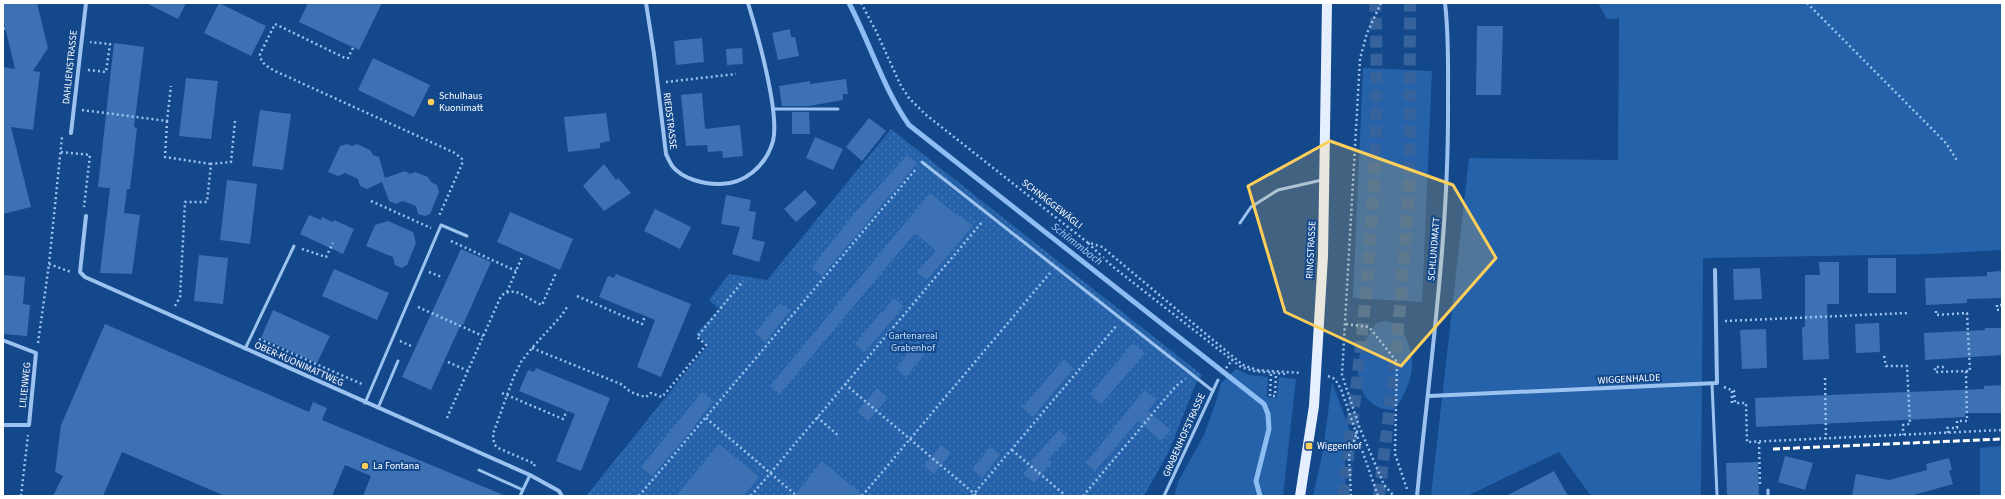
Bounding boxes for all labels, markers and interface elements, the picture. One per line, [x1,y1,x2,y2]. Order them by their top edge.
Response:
street label: DAHLIENSTRASSE [59,29,81,105]
place label: Schulhaus Kuonimatt [439,89,484,115]
street label: RIEDSTRASSE [660,92,680,150]
marker: Schulhaus Kuonimatt [426,97,436,107]
street label: SCHNÄGGEWÄGLI [1019,176,1085,232]
street label: SCHLUNDMATT [1424,216,1444,282]
water label: Schlimmbach [1048,219,1106,269]
street label: RINGSTRASSE [1302,220,1320,280]
park label: Gartenareal Grabenhof [888,329,938,355]
street label: OBER-KUONIMATTWEG [252,338,346,390]
street label: LILIENWEG [16,361,34,409]
street label: WIGGENHALDE [1597,370,1661,388]
street label: GRABENHOFSTRASSE [1159,391,1209,479]
place label: Wiggenhof [1317,439,1363,453]
marker: Wiggenhof [1304,441,1314,451]
place label: La Fontana [373,459,419,473]
marker: La Fontana [360,461,370,471]

